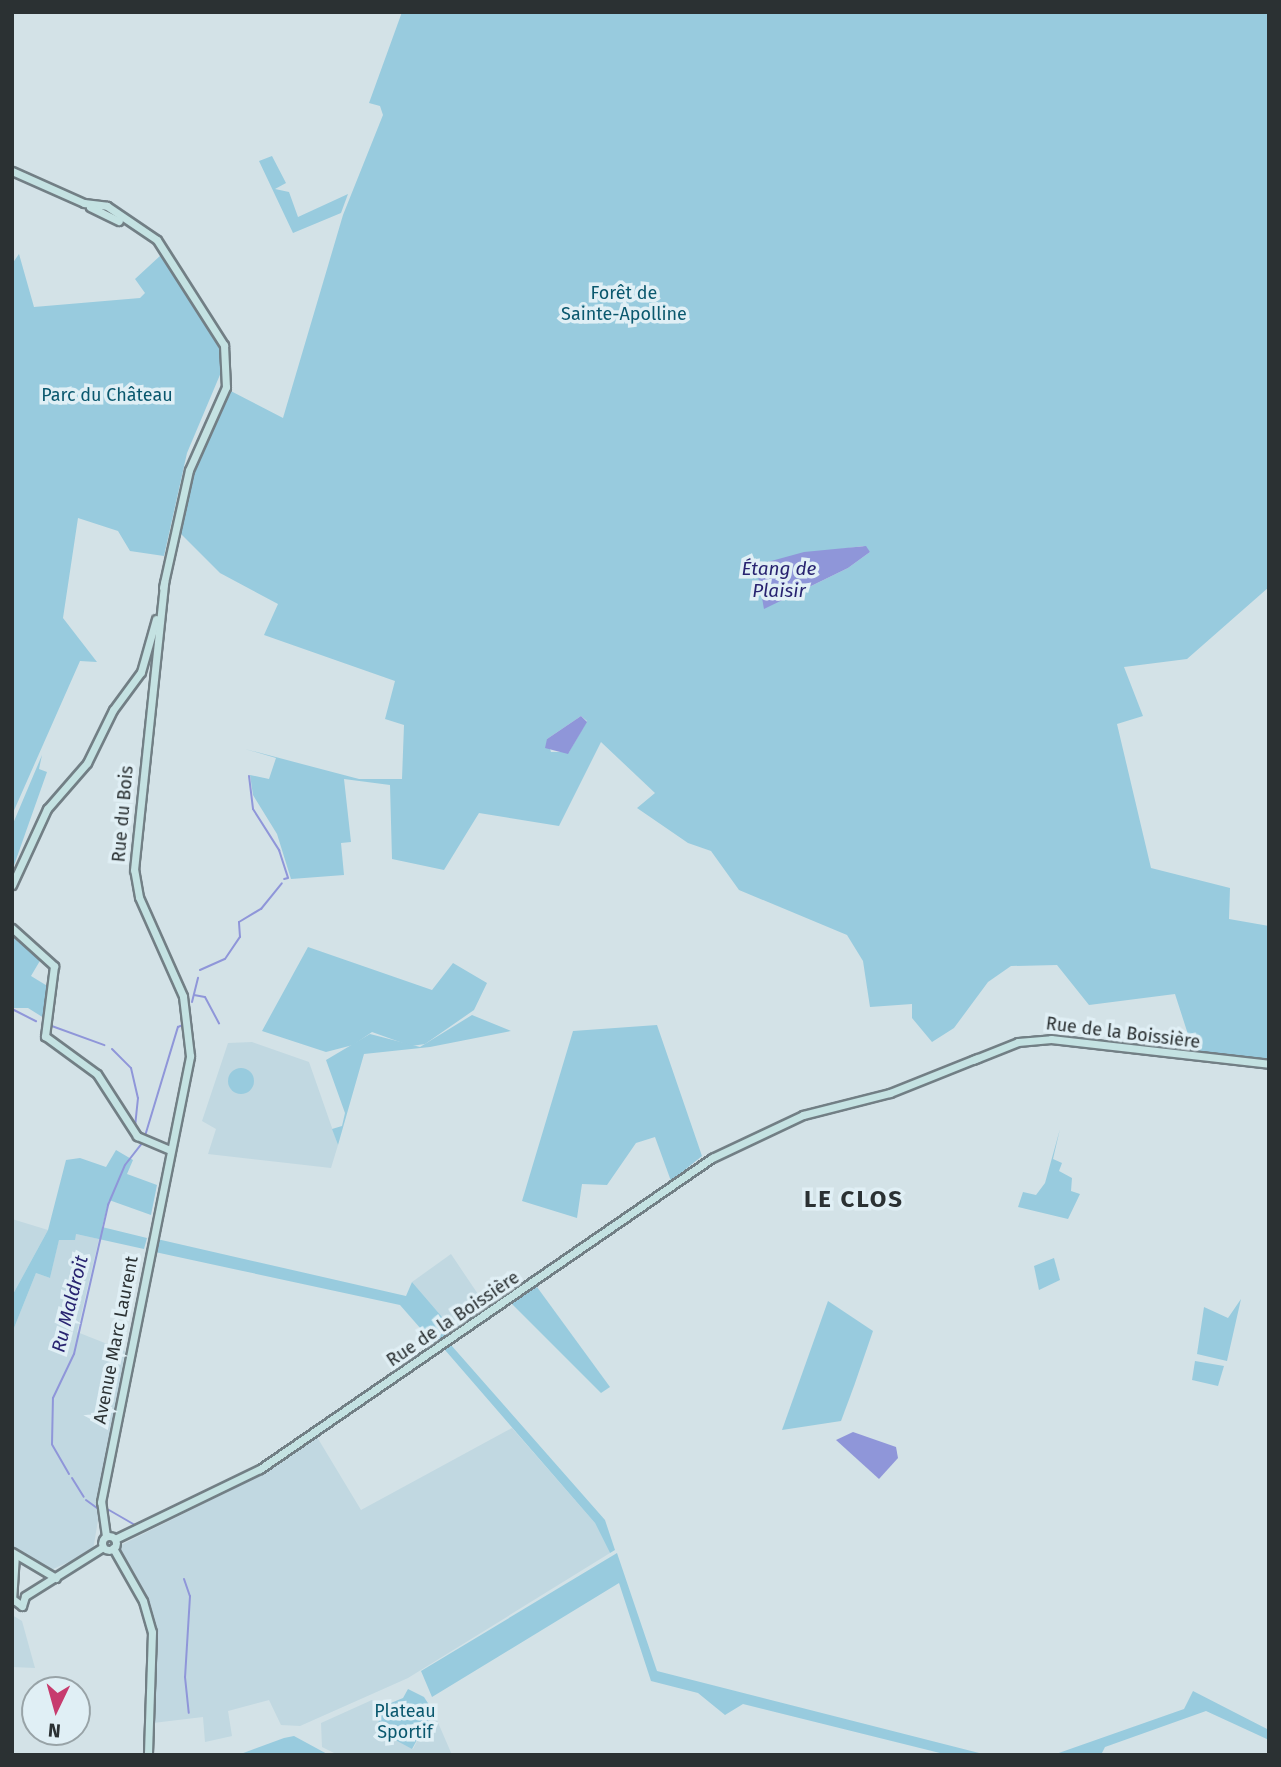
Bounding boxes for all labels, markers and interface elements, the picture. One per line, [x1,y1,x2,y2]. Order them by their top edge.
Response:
park label: Forêt de Sainte-Apolline [561,283,687,326]
park label: Parc du Château [41,384,173,406]
water label: Étang de Plaisir [742,558,816,602]
street label: Rue du Bois [108,765,138,863]
street label: Rue de la Boissière [1045,1013,1201,1053]
district label: LE CLOS [805,1186,903,1214]
water label: Ru Maldroit [47,1253,93,1355]
street label: Avenue Marc Laurent [89,1254,143,1426]
street label: Rue de la Boissière [383,1267,523,1371]
north arrow [21,1676,91,1746]
park label: Plateau Sportif [374,1701,436,1744]
text: N [47,1718,62,1742]

